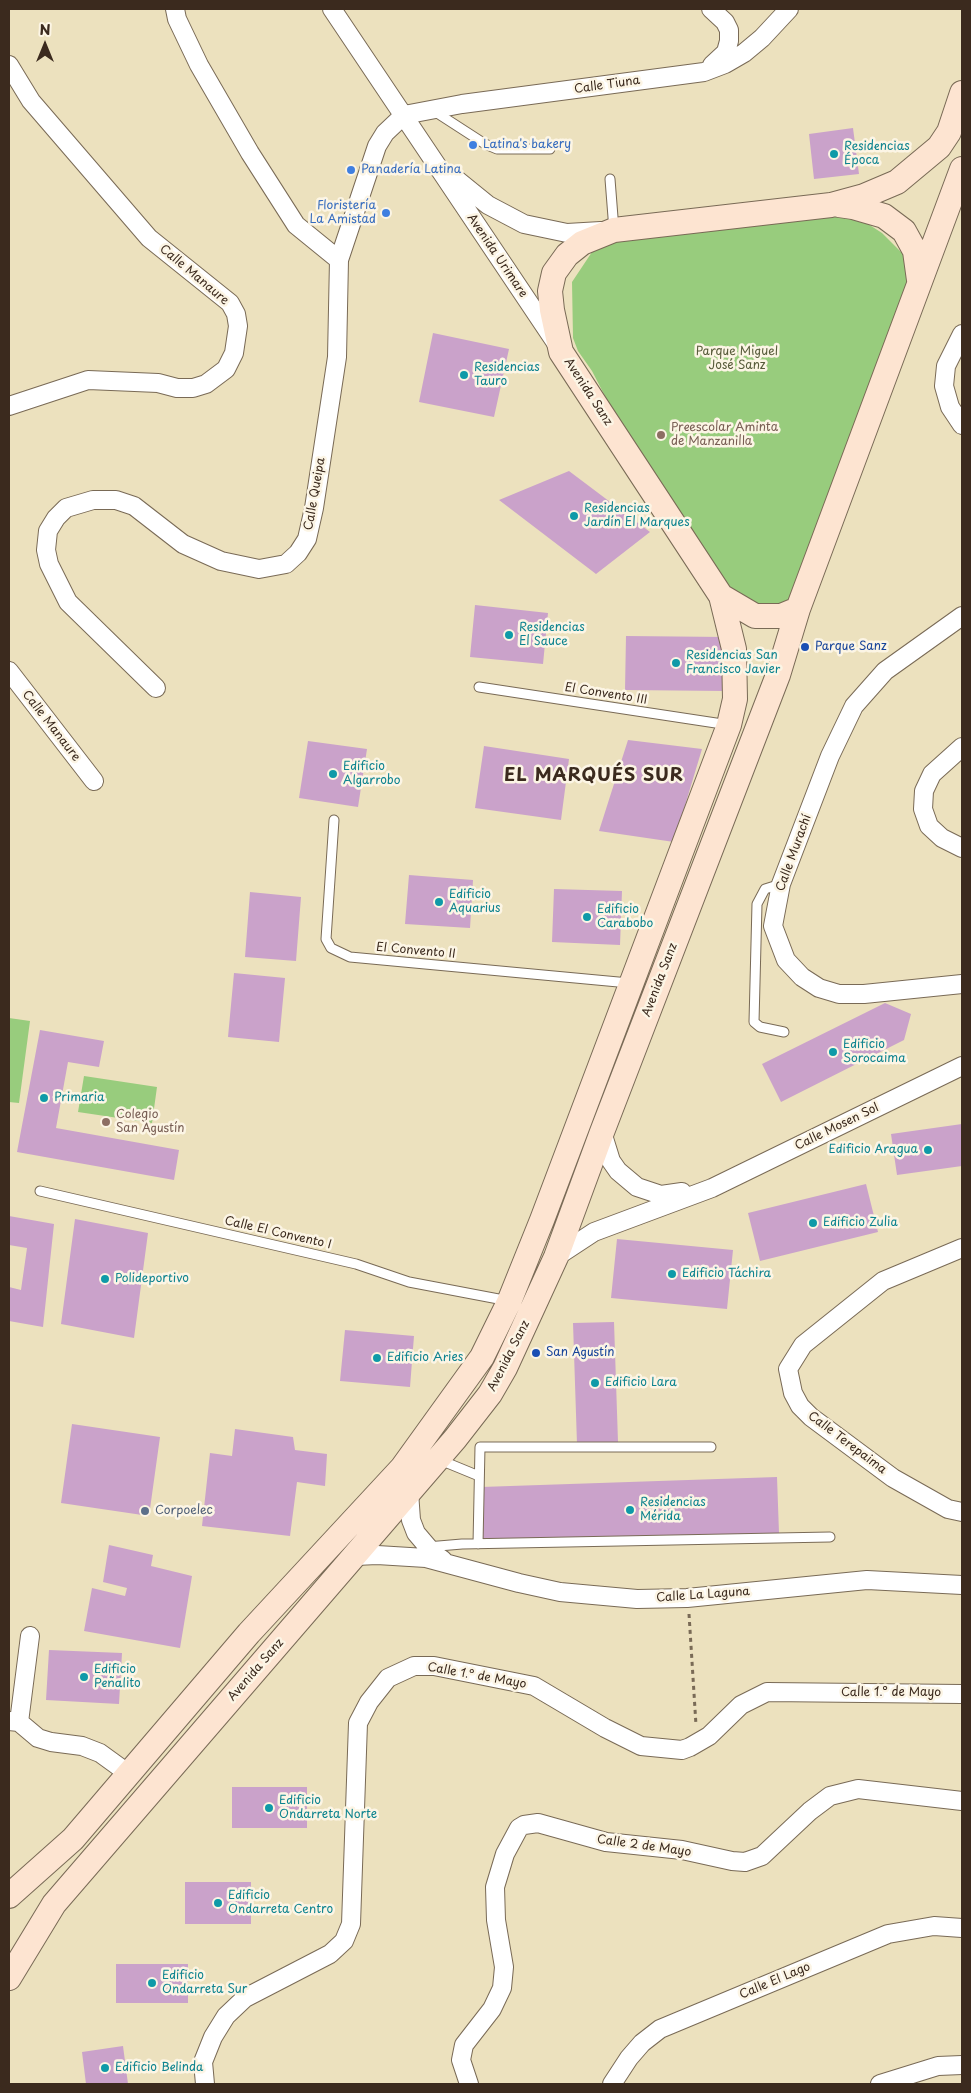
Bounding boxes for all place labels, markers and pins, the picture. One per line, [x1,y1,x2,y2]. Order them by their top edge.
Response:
place label: Latina's bakery [483,138,571,152]
marker: Latina's bakery [467,139,479,151]
place label: Residencias Época [844,140,910,168]
marker: Residencias Época [828,148,840,160]
place label: Panadería Latina [361,163,461,177]
marker: Panadería Latina [345,164,357,176]
place label: Floristería La Amistad [309,199,376,227]
marker: Floristería La Amistad [380,207,392,219]
place label: Residencias Tauro [474,361,540,389]
marker: Residencias Tauro [458,369,470,381]
place label: Preescolar Aminta de Manzanilla [671,421,778,449]
marker: Preescolar Aminta de Manzanilla [655,429,667,441]
place label: Residencias Jardín El Marques [584,502,690,530]
marker: Residencias Jardín El Marques [568,510,580,522]
place label: Residencias El Sauce [519,621,585,649]
marker: Residencias El Sauce [503,629,515,641]
place label: Parque Sanz [815,640,887,654]
marker: Parque Sanz [799,641,811,653]
place label: Residencias San Francisco Javier [686,649,780,677]
marker: Residencias San Francisco Javier [670,657,682,669]
place label: Edificio Algarrobo [343,760,401,788]
marker: Edificio Algarrobo [327,768,339,780]
place label: Edificio Aquarius [449,888,501,916]
marker: Edificio Aquarius [433,896,445,908]
place label: Edificio Carabobo [597,903,653,931]
marker: Edificio Carabobo [581,911,593,923]
place label: Edificio Sorocaima [843,1038,906,1066]
marker: Edificio Sorocaima [827,1046,839,1058]
place label: Primaria [54,1091,105,1105]
marker: Primaria [38,1092,50,1104]
place label: Colegio San Agustín [116,1108,184,1136]
marker: Colegio San Agustín [100,1116,112,1128]
place label: Edificio Aragua [829,1143,918,1157]
marker: Edificio Aragua [922,1144,934,1156]
place label: Edificio Zulia [823,1216,898,1230]
marker: Edificio Zulia [807,1217,819,1229]
place label: Edificio Táchira [682,1267,771,1281]
marker: Edificio Táchira [666,1268,678,1280]
place label: Polideportivo [115,1272,189,1286]
marker: Polideportivo [99,1273,111,1285]
place label: San Agustín [546,1346,614,1360]
marker: San Agustín [530,1347,542,1359]
place label: Edificio Aries [387,1351,463,1365]
marker: Edificio Aries [371,1352,383,1364]
place label: Edificio Lara [605,1376,677,1390]
marker: Edificio Lara [589,1377,601,1389]
place label: Residencias Mérida [640,1496,706,1524]
place label: Corpoelec [155,1504,213,1518]
marker: Residencias Mérida [624,1504,636,1516]
marker: Corpoelec [139,1505,151,1517]
place label: Edificio Peñalito [94,1663,141,1691]
marker: Edificio Peñalito [78,1671,90,1683]
place label: Edificio Ondarreta Norte [279,1794,377,1822]
marker: Edificio Ondarreta Norte [263,1802,275,1814]
place label: Edificio Ondarreta Centro [228,1889,333,1917]
marker: Edificio Ondarreta Centro [212,1897,224,1909]
place label: Edificio Ondarreta Sur [162,1969,247,1997]
marker: Edificio Ondarreta Sur [146,1977,158,1989]
place label: Edificio Belinda [115,2061,203,2075]
marker: Edificio Belinda [99,2062,111,2074]

